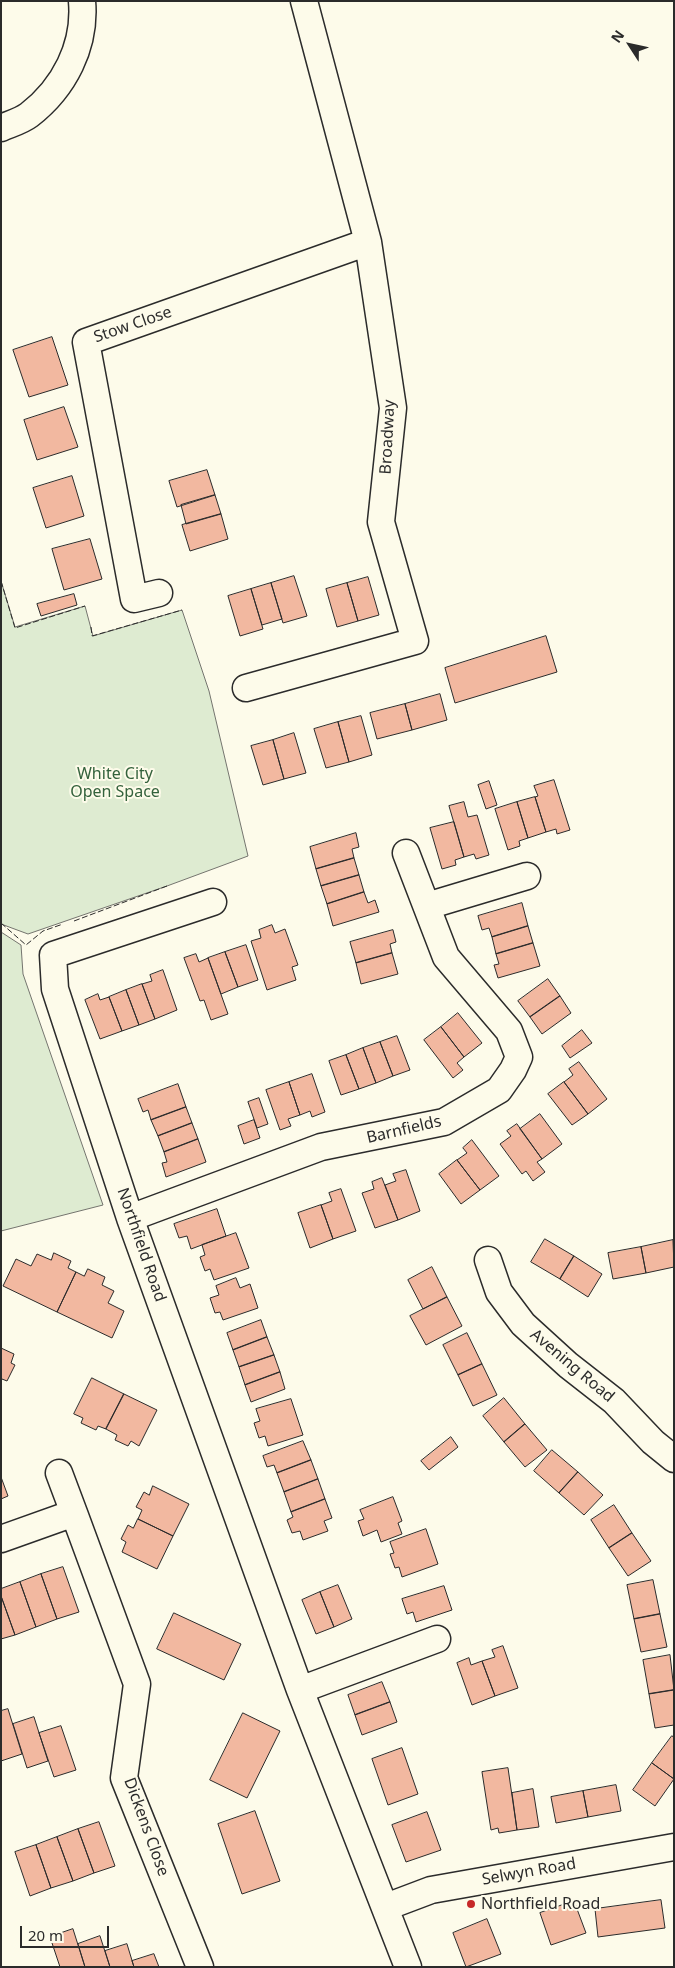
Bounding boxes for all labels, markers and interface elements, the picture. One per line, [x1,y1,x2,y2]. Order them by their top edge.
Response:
north arrow [605,20,655,70]
text: N [606,26,628,46]
street label: Stow Close [91,303,175,347]
street label: Broadway [376,399,400,475]
park label: White City Open Space [70,764,160,802]
street label: Barnfields [365,1112,443,1148]
street label: Northfield Road [112,1185,170,1305]
street label: Avening Road [526,1325,618,1407]
street label: Dickens Close [119,1775,173,1879]
street label: Selwyn Road [480,1854,578,1890]
place label: Northfield Road [481,1894,600,1914]
marker: Northfield Road [465,1898,477,1910]
scale bar [22,1916,111,1948]
text: 20 m [28,1925,63,1945]

